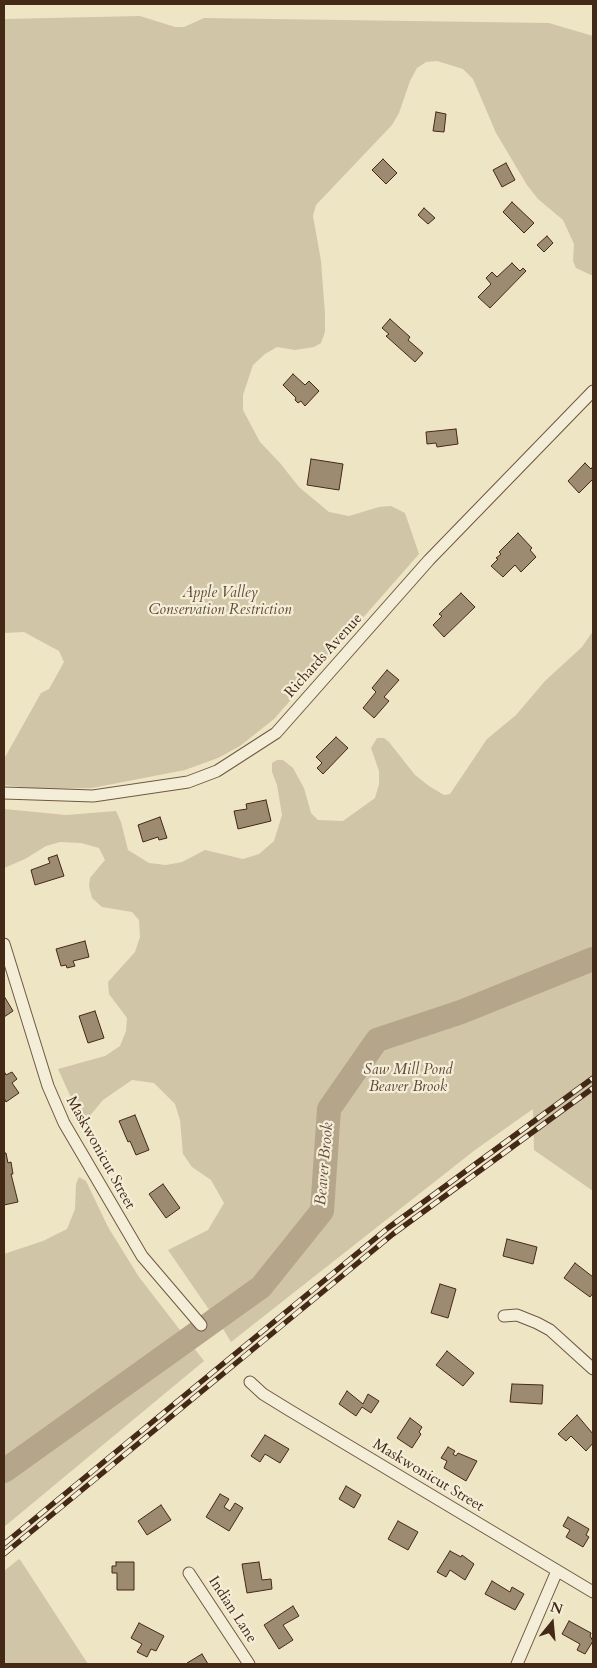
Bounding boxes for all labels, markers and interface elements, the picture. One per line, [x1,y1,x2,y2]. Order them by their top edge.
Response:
park label: Apple Valley Conservation Restriction [149,585,291,620]
street label: Richards Avenue [281,610,367,702]
park label: Saw Mill Pond Beaver Brook [363,1062,453,1097]
street label: Maskwonicut Street [61,1093,139,1213]
water label: Beaver Brook [312,1122,338,1206]
street label: Maskwonicut Street [369,1436,487,1516]
street label: Indian Lane [204,1573,260,1647]
text: N [548,1597,565,1619]
north arrow [527,1598,577,1648]

